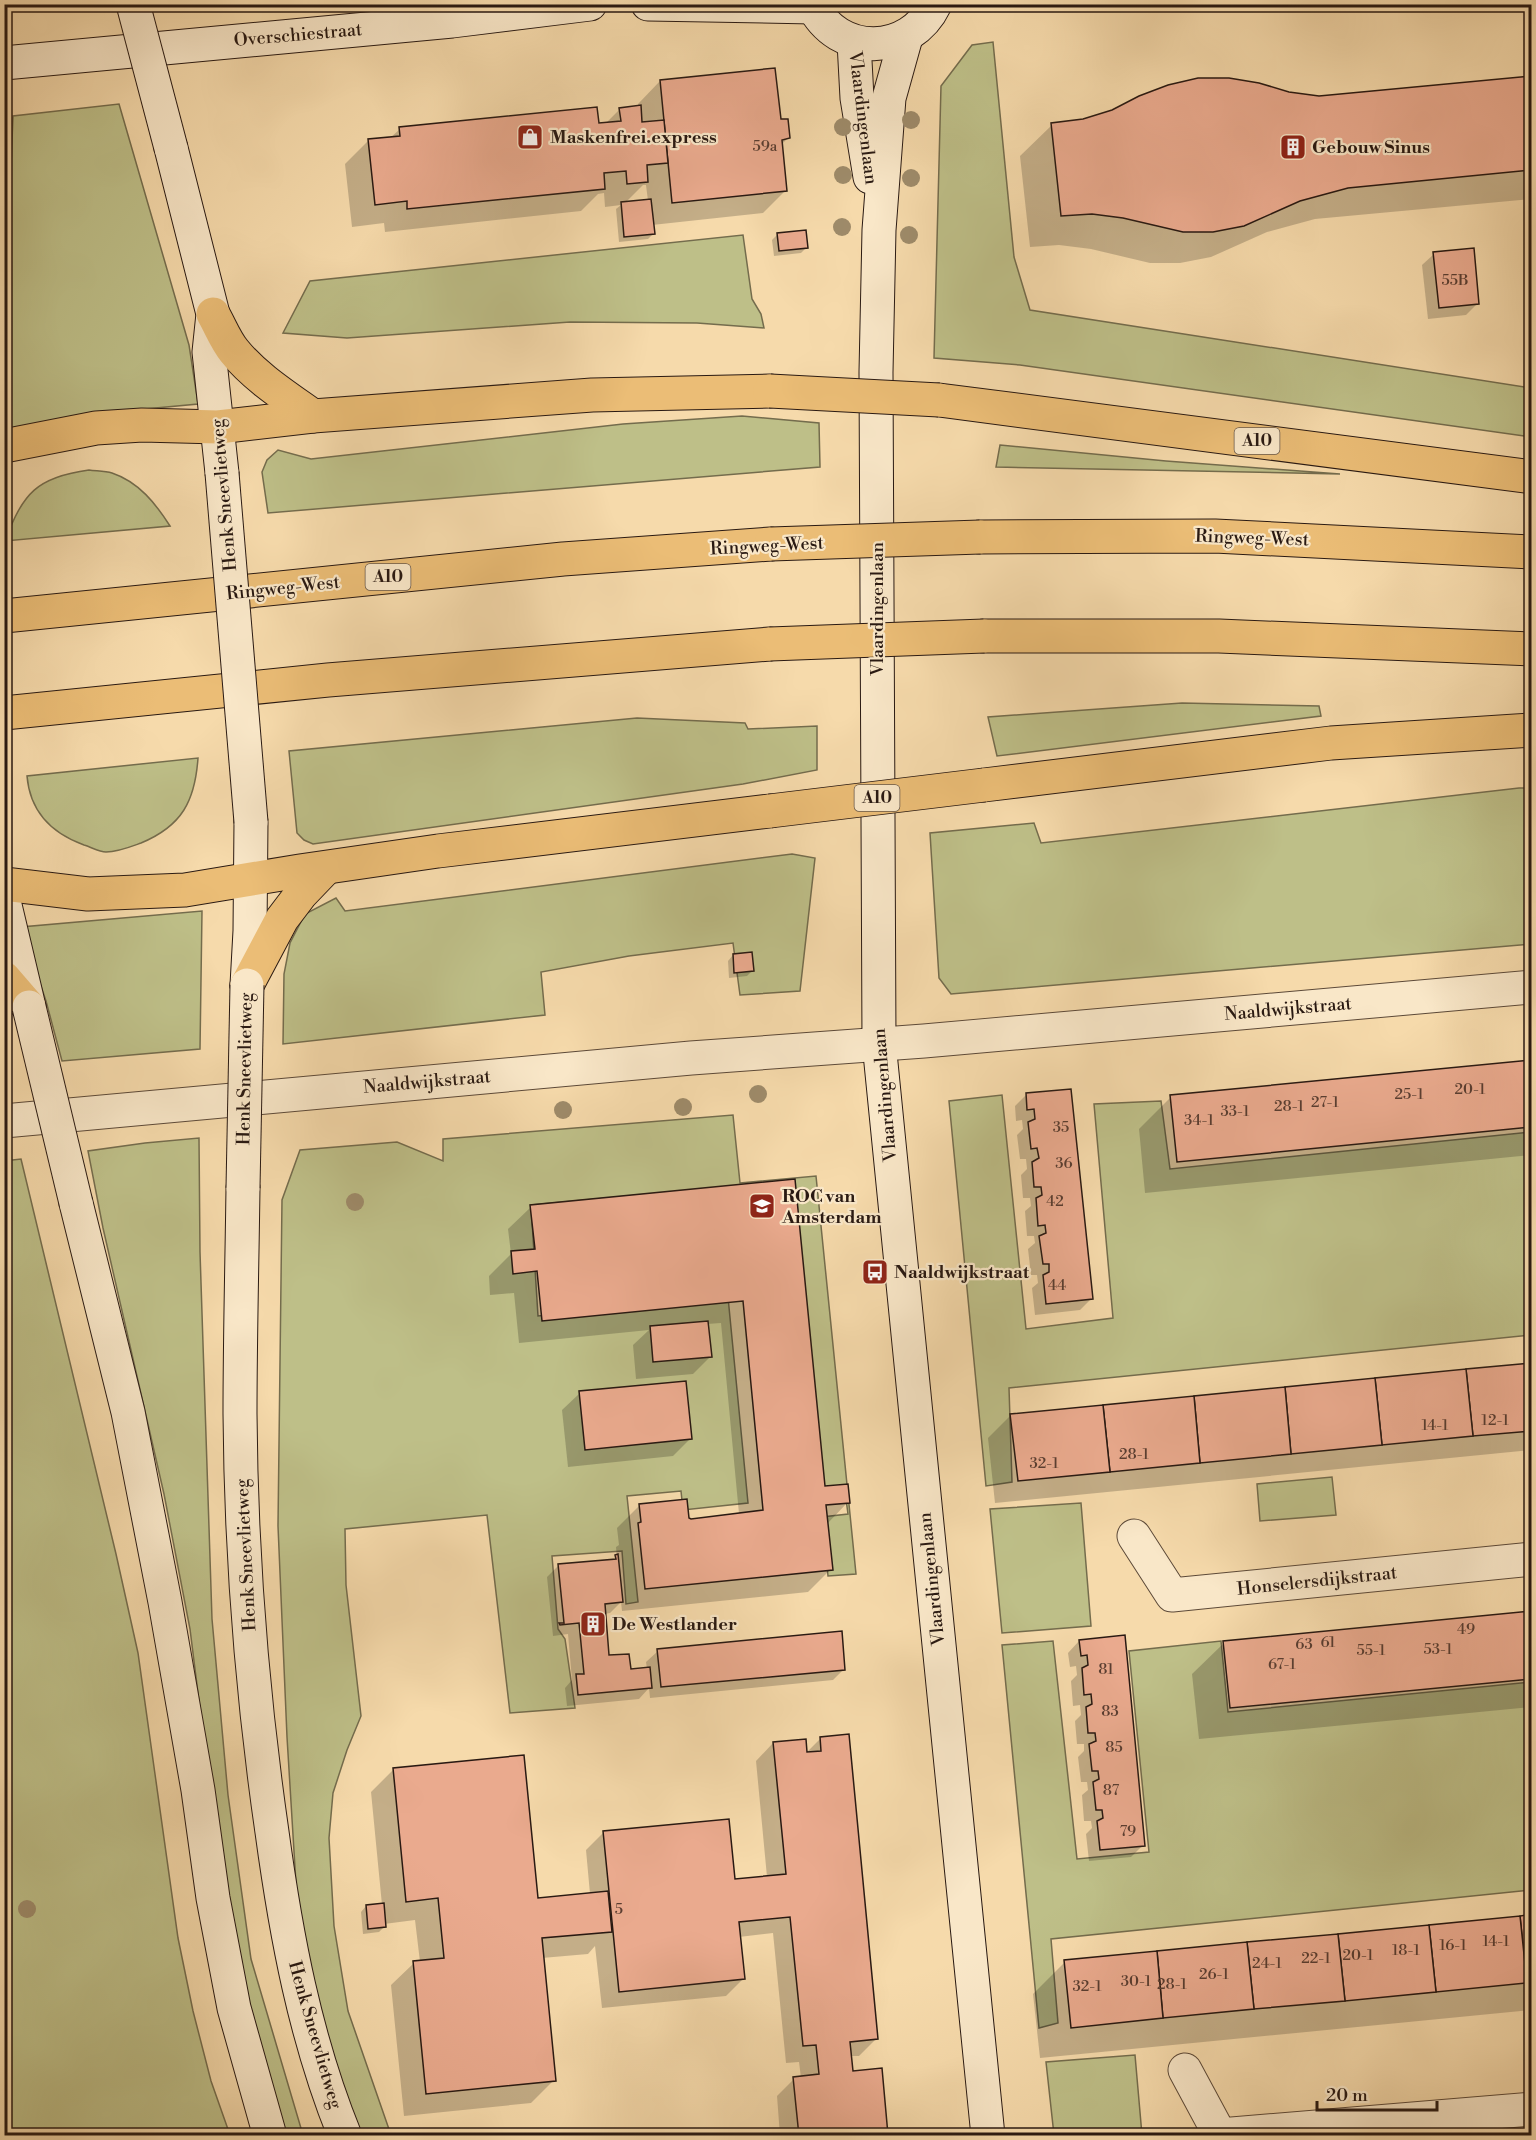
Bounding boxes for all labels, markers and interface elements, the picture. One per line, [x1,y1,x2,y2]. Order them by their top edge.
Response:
street label: Overschiestraat [233,18,364,52]
street label: Vlaardingenlaan [843,49,883,186]
shop icon: Maskenfrei.express [515,122,545,152]
place label: Maskenfrei.express [550,126,717,149]
building icon: Gebouw Sinus [1278,132,1308,162]
place label: Gebouw Sinus [1312,136,1430,159]
house number: 59a [753,137,778,156]
house number: 55B [1441,271,1469,290]
street label: Henk Sneevlietweg [206,417,242,572]
road number: A10 [1234,428,1280,454]
street label: Ringweg-West [1195,525,1310,552]
street label: Ringweg-West [709,531,825,560]
street label: Vlaardingenlaan [866,542,889,677]
road number: A10 [366,564,410,590]
street label: Ringweg-West [225,571,342,605]
road number: A10 [854,785,900,811]
street label: Henk Sneevlietweg [232,992,258,1146]
street label: Naaldwijkstraat [1223,992,1353,1026]
street label: Vlaardingenlaan [868,1027,902,1164]
street label: Naaldwijkstraat [362,1065,492,1099]
house number: 20-1 [1455,1080,1486,1099]
house number: 25-1 [1394,1085,1424,1104]
house number: 27-1 [1311,1093,1340,1112]
house number: 28-1 [1274,1097,1305,1116]
house number: 33-1 [1221,1102,1250,1121]
house number: 34-1 [1184,1111,1214,1130]
house number: 35 [1053,1118,1069,1137]
house number: 36 [1055,1154,1073,1173]
place label: ROC van Amsterdam [781,1185,882,1229]
school or university icon: ROC van Amsterdam [747,1191,777,1221]
house number: 42 [1046,1192,1064,1211]
bus stop icon: Naaldwijkstraat [860,1257,890,1287]
place label: Naaldwijkstraat [894,1261,1030,1284]
house number: 44 [1048,1276,1066,1295]
house number: 12-1 [1481,1411,1509,1430]
house number: 14-1 [1421,1416,1449,1435]
house number: 28-1 [1119,1445,1150,1464]
house number: 32-1 [1029,1454,1059,1473]
street label: Henk Sneevlietweg [230,1477,261,1632]
street label: Vlaardingenlaan [914,1511,951,1648]
street label: Honselersdijkstraat [1236,1561,1399,1601]
building icon: De Westlander [578,1609,608,1639]
place label: De Westlander [612,1613,737,1636]
house number: 49 [1457,1620,1475,1639]
house number: 61 [1320,1633,1336,1652]
house number: 63 [1295,1635,1313,1654]
house number: 53-1 [1424,1640,1453,1659]
house number: 55-1 [1357,1641,1386,1660]
house number: 67-1 [1268,1655,1296,1674]
house number: 81 [1098,1660,1114,1679]
house number: 83 [1101,1702,1119,1721]
house number: 85 [1105,1738,1123,1757]
house number: 87 [1103,1781,1120,1800]
house number: 79 [1120,1822,1136,1841]
house number: 5 [615,1900,623,1919]
house number: 14-1 [1482,1932,1510,1951]
house number: 16-1 [1439,1936,1467,1955]
house number: 18-1 [1392,1941,1420,1960]
house number: 20-1 [1343,1946,1374,1965]
house number: 22-1 [1301,1949,1331,1968]
house number: 24-1 [1252,1954,1283,1973]
street label: Henk Sneevlietweg [283,1958,347,2112]
house number: 26-1 [1199,1965,1230,1984]
house number: 30-1 [1121,1972,1152,1991]
house number: 28-1 [1157,1975,1188,1994]
house number: 32-1 [1072,1977,1102,1996]
scale bar [1317,2074,1437,2112]
text: 20 m [1326,2084,1368,2107]

